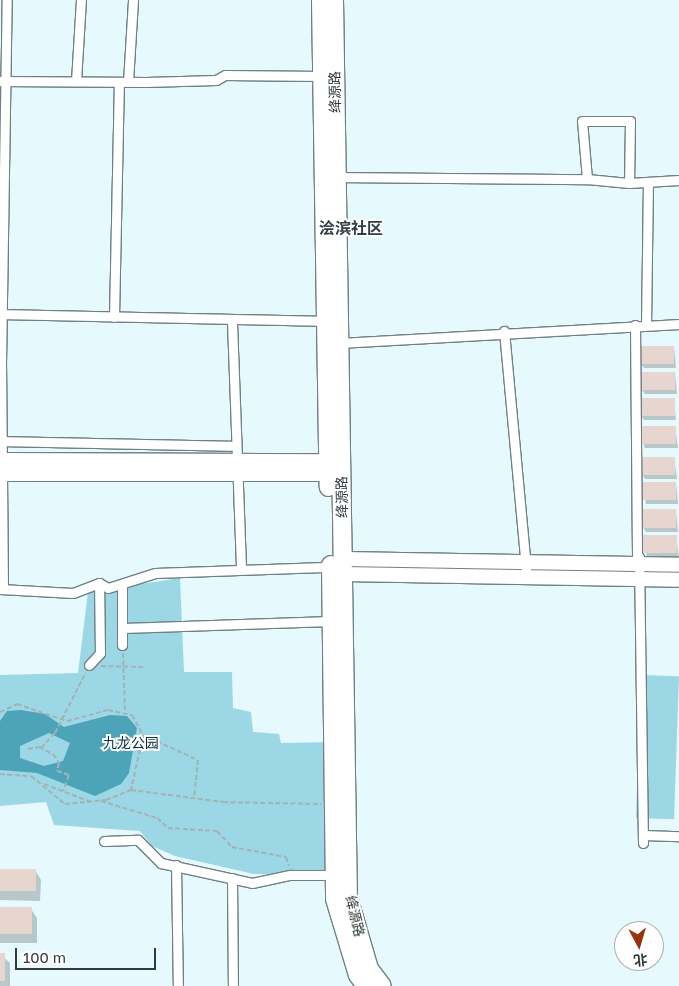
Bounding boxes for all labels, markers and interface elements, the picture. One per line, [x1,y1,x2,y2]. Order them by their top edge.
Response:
street label: 绛源路 [326,71,344,113]
district label: 浍滨社区 [319,218,383,238]
street label: 绛源路 [333,476,351,518]
park label: 九龙公园 [103,735,159,751]
street label: 绛源路 [342,894,368,938]
north arrow [614,921,664,971]
scale bar [18,938,159,970]
text: 100 m [23,948,66,966]
text: 北 [633,951,648,970]

